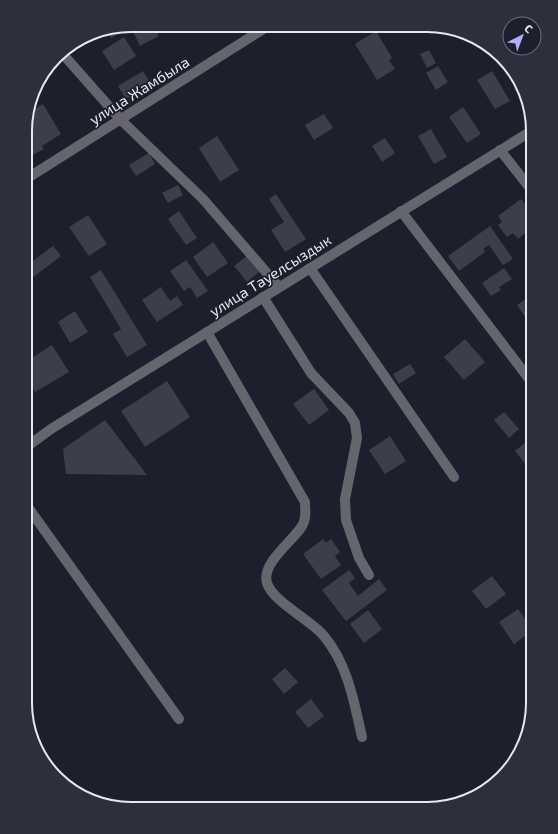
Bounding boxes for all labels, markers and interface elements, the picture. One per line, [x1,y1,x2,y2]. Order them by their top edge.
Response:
north arrow [502,16,542,56]
text: С [522,21,536,36]
street label: улица Жамбыла [86,52,193,129]
street label: улица Тауелсыздык [206,230,335,321]

